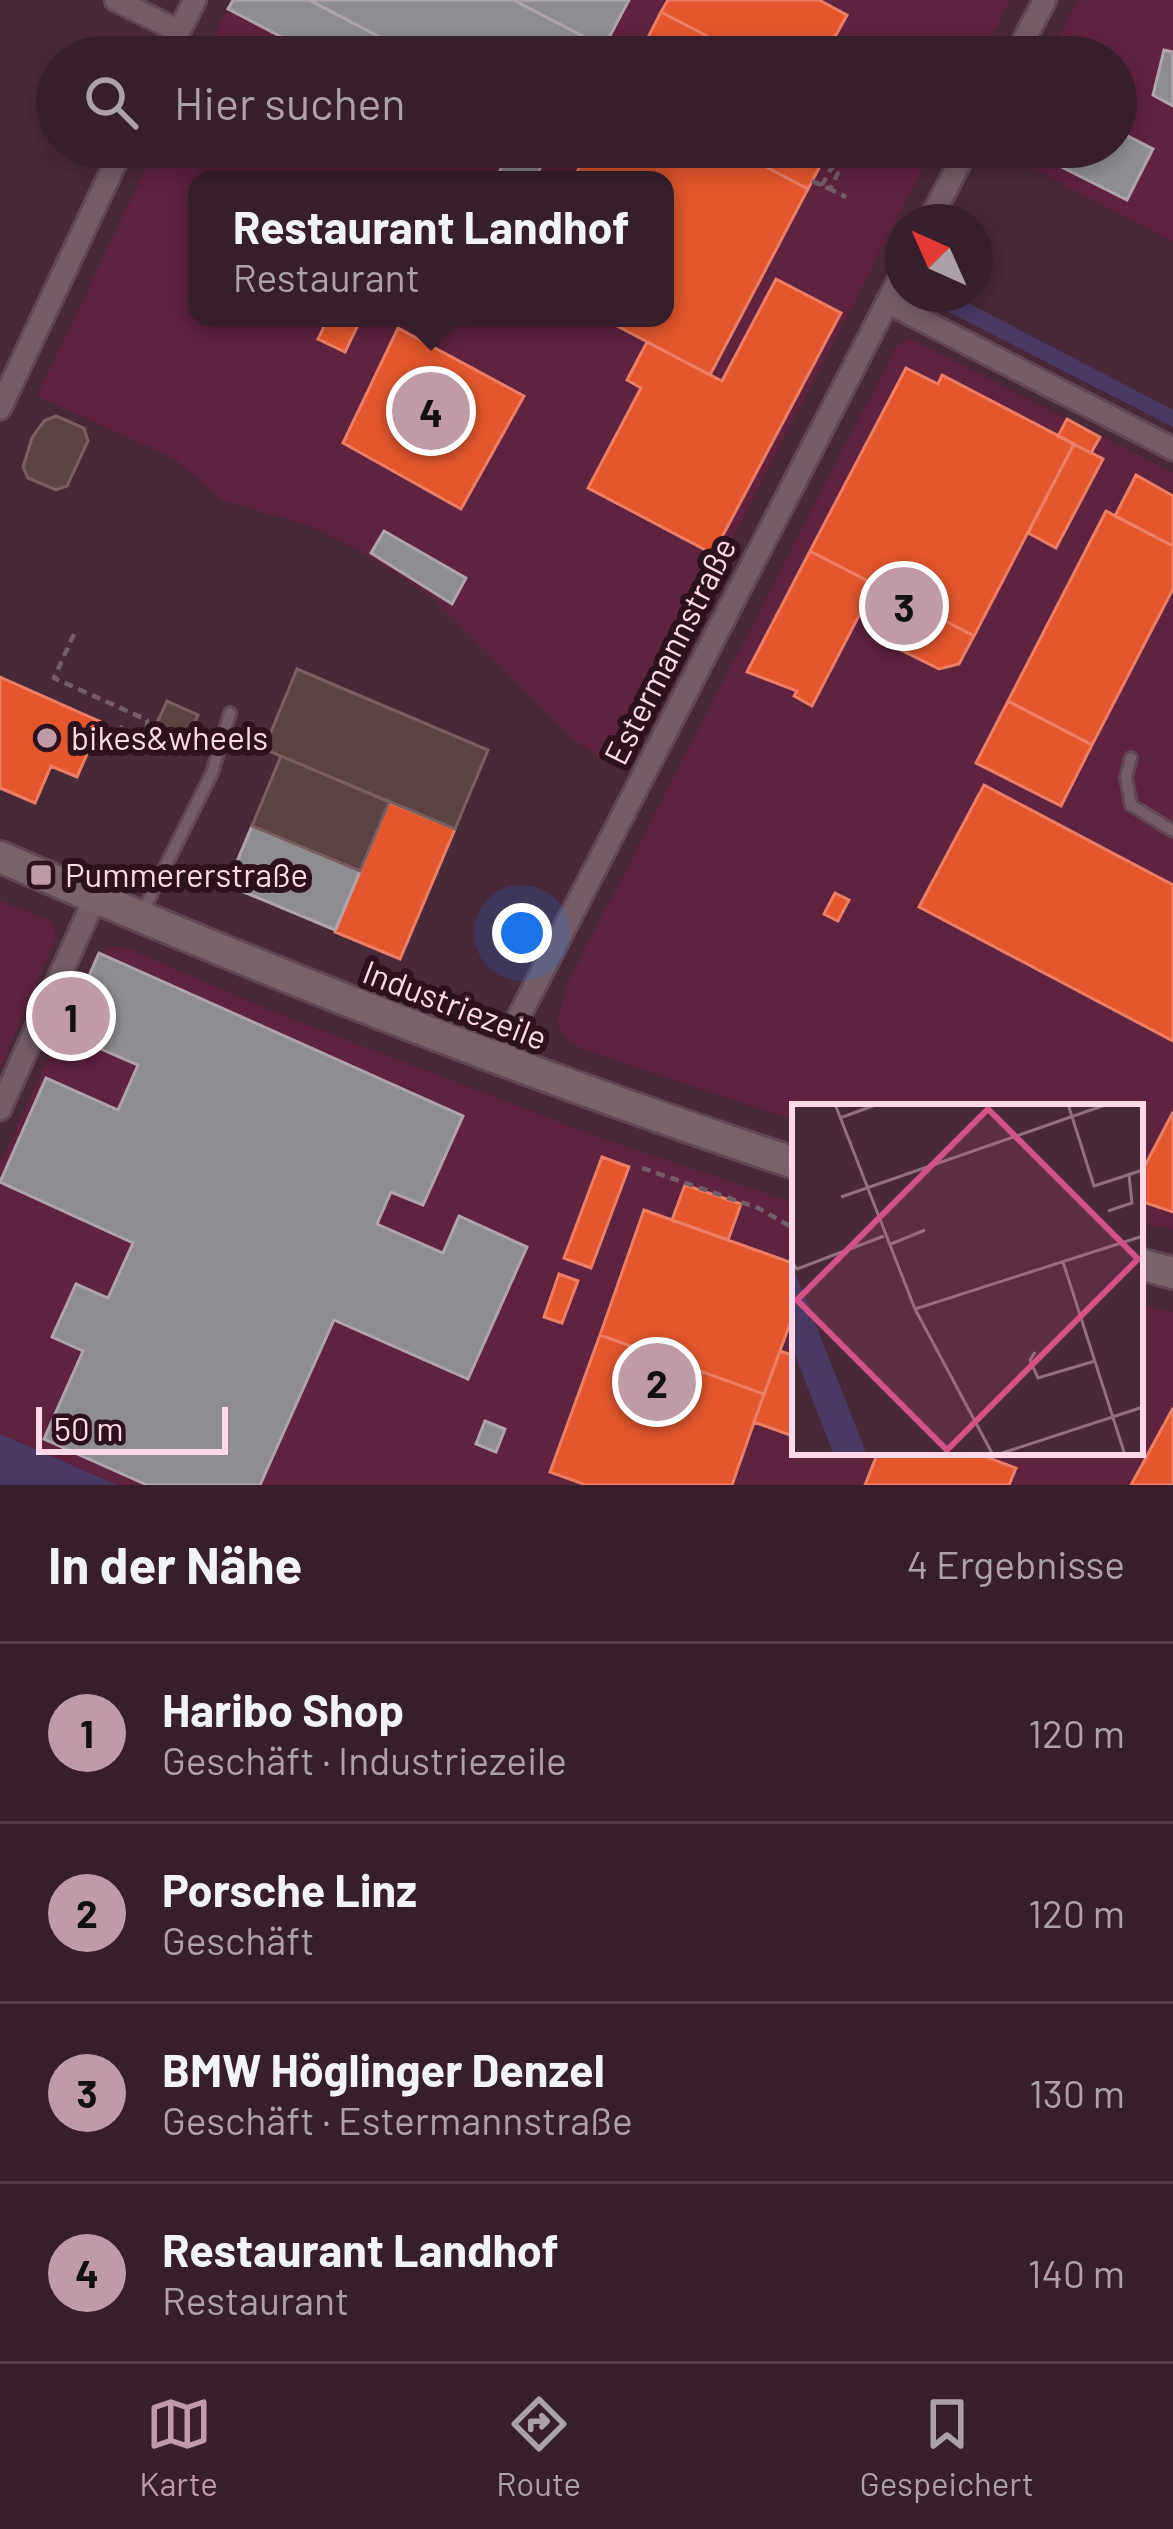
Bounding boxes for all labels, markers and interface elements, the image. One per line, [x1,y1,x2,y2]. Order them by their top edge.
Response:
search box [36,36,1137,168]
icon: search [78,69,144,135]
text: Hier suchen [174,75,406,129]
popup [188,171,674,327]
text: Restaurant Landhof [233,199,629,253]
north arrow [885,204,993,312]
text: Restaurant [233,253,420,300]
pin: 4 [392,366,470,456]
street label: Estermannstraße [595,530,744,771]
pin: 3 [865,561,943,651]
place label: bikes&wheels [71,717,268,757]
marker: bikes&wheels [34,725,60,751]
place label: Pummererstraße [65,854,308,894]
marker: Pummererstraße [28,862,54,888]
your location [492,903,552,963]
street label: Industriezeile [358,951,553,1057]
pin: 1 [32,971,110,1061]
inset map [792,1104,1143,1455]
pin: 2 [618,1337,696,1427]
scale bar [36,1401,228,1454]
text: 50 m [54,1408,124,1448]
text: In der Nähe [48,1533,302,1594]
text: 4 Ergebnisse [907,1540,1125,1587]
text: Haribo Shop [162,1682,404,1736]
text: 1 [80,1709,94,1756]
text: 120 m [1028,1709,1125,1756]
text: Geschäft · Industriezeile [162,1736,567,1783]
text: Porsche Linz [162,1862,417,1916]
text: 2 [76,1889,98,1936]
text: 120 m [1028,1889,1125,1936]
text: Geschäft [162,1916,314,1963]
text: BMW Höglinger Denzel [162,2042,605,2096]
text: 3 [76,2069,98,2116]
text: 130 m [1029,2069,1125,2116]
text: Geschäft · Estermannstraße [162,2096,633,2143]
text: Restaurant Landhof [162,2222,559,2276]
text: 4 [75,2249,99,2296]
text: 140 m [1028,2249,1125,2296]
text: Restaurant [162,2276,349,2323]
tab: Karte [139,2391,218,2503]
tab: Route [496,2391,581,2503]
tab: Gespeichert [860,2391,1034,2503]

